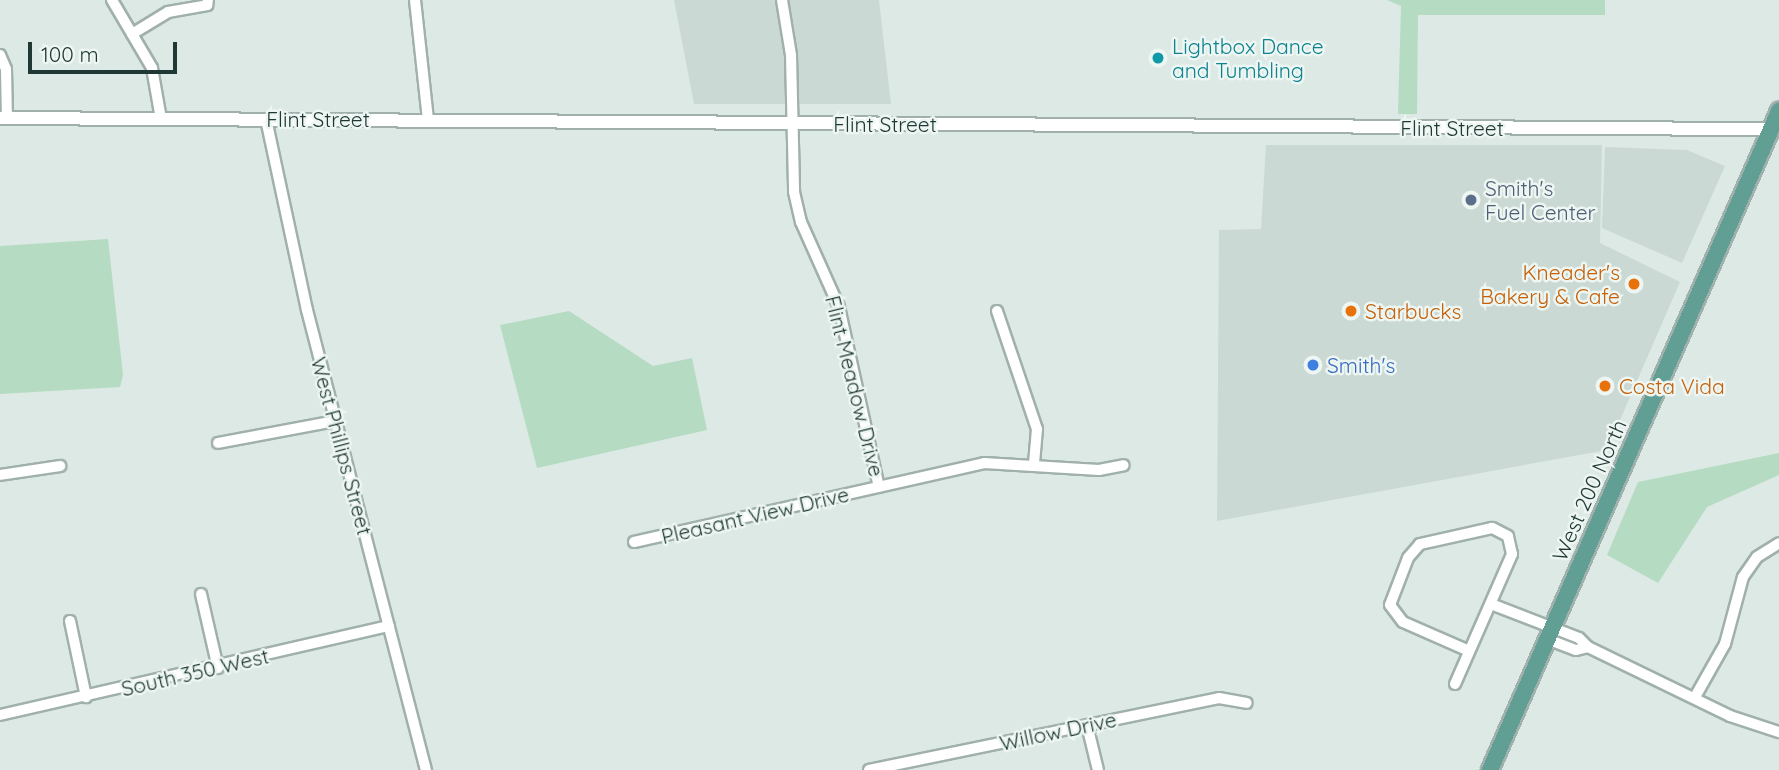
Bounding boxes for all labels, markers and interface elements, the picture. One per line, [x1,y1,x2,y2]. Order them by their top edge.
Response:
scale bar [32,28,180,72]
place label: Lightbox Dance and Tumbling [1172,33,1324,83]
text: 100 m [41,41,99,67]
marker: Lightbox Dance and Tumbling [1150,50,1166,66]
street label: Flint Street [266,106,370,132]
street label: Flint Street [833,111,937,137]
street label: Flint Street [1400,115,1504,141]
place label: Smith's Fuel Center [1485,175,1596,225]
marker: Smith's Fuel Center [1463,192,1479,208]
place label: Kneader's Bakery & Cafe [1480,259,1620,309]
marker: Kneader's Bakery & Cafe [1626,276,1642,292]
street label: Flint Meadow Drive [820,293,890,479]
place label: Starbucks [1365,298,1461,324]
marker: Starbucks [1343,303,1359,319]
place label: Smith's [1327,352,1395,378]
street label: West Phillips Street [306,354,378,538]
marker: Smith's [1305,357,1321,373]
place label: Costa Vida [1619,373,1725,399]
marker: Costa Vida [1597,378,1613,394]
street label: West 200 North [1547,415,1631,565]
street label: Pleasant View Drive [659,481,851,549]
street label: South 350 West [119,643,271,701]
street label: Willow Drive [997,706,1119,756]

